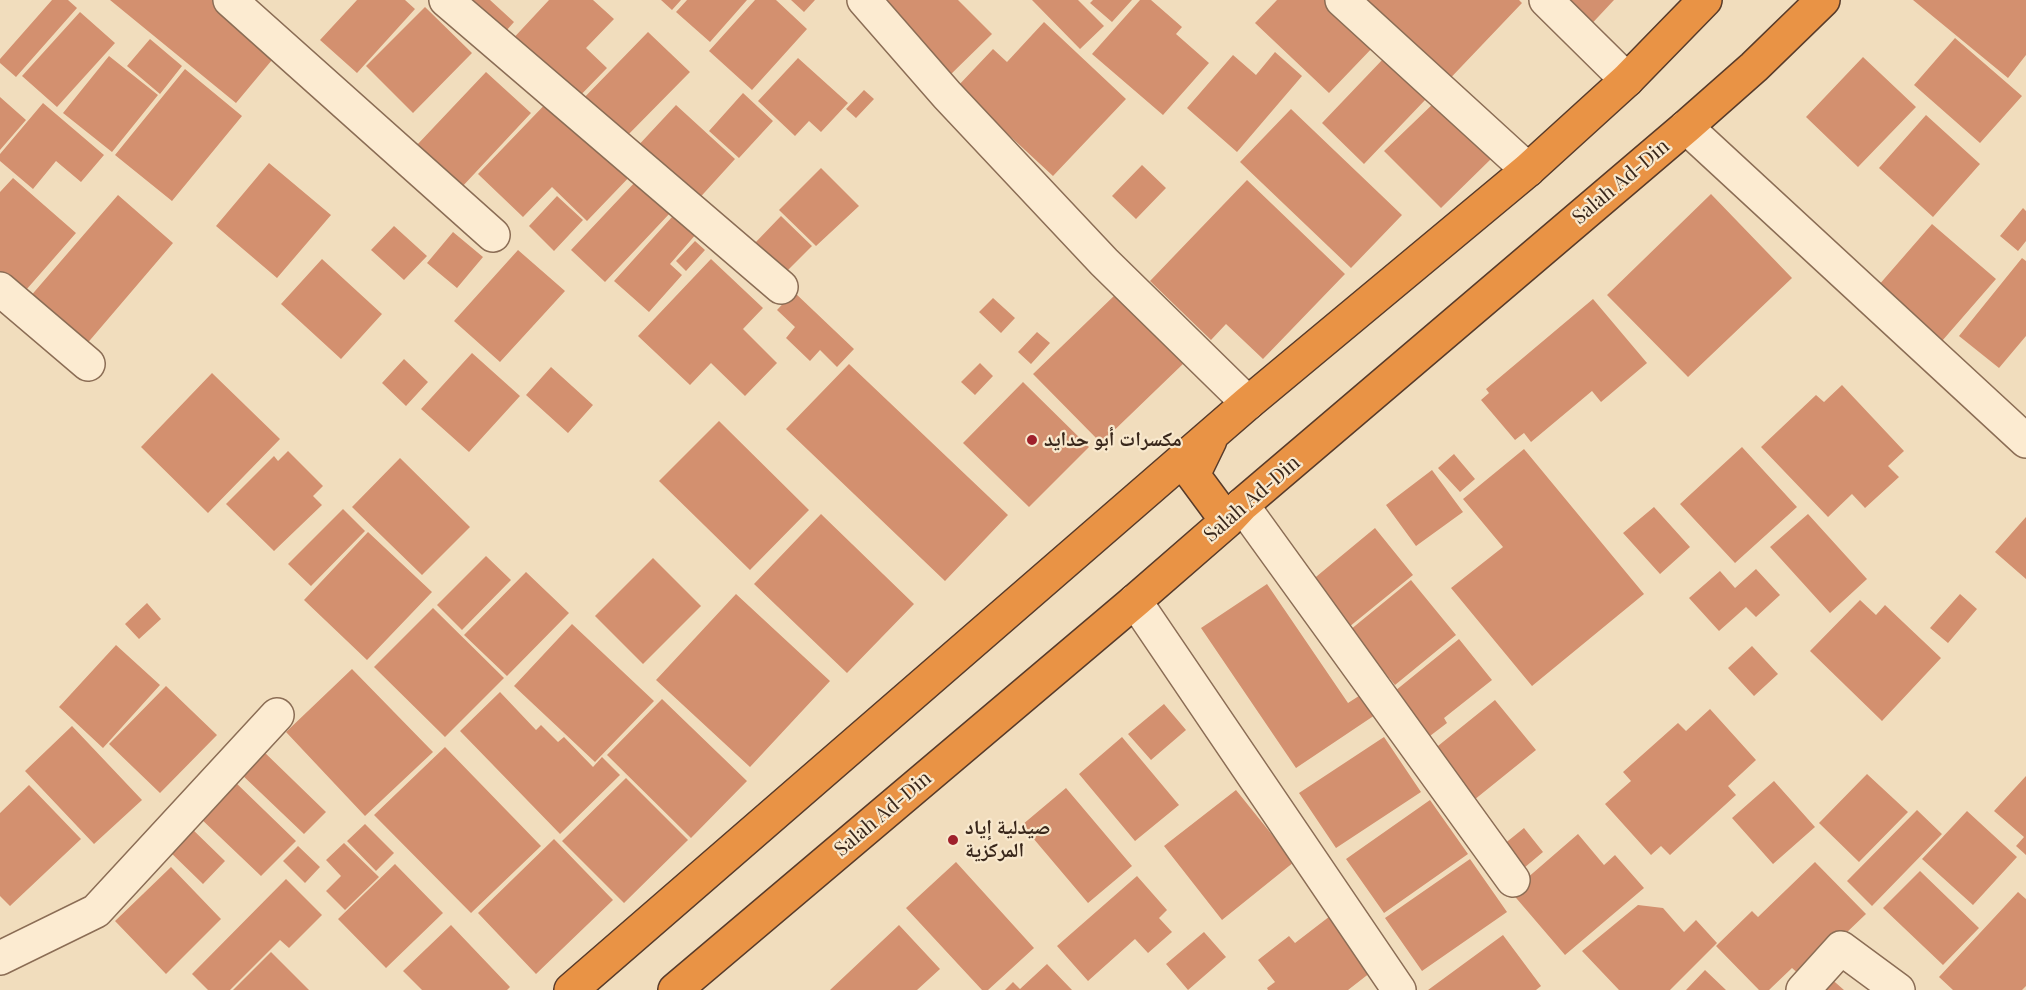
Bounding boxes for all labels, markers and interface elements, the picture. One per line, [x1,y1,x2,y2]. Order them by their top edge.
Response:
street label: Salah Ad-Din [1568,134,1674,230]
place label: مكسرات أبو حدايد [1044,428,1182,452]
marker: مكسرات أبو حدايد [1025,433,1039,447]
street label: Salah Ad-Din [1199,451,1305,547]
street label: Salah Ad-Din [830,766,936,862]
place label: صيدلية إياد المركزية [965,816,1050,863]
marker: صيدلية إياد المركزية [946,833,960,847]

